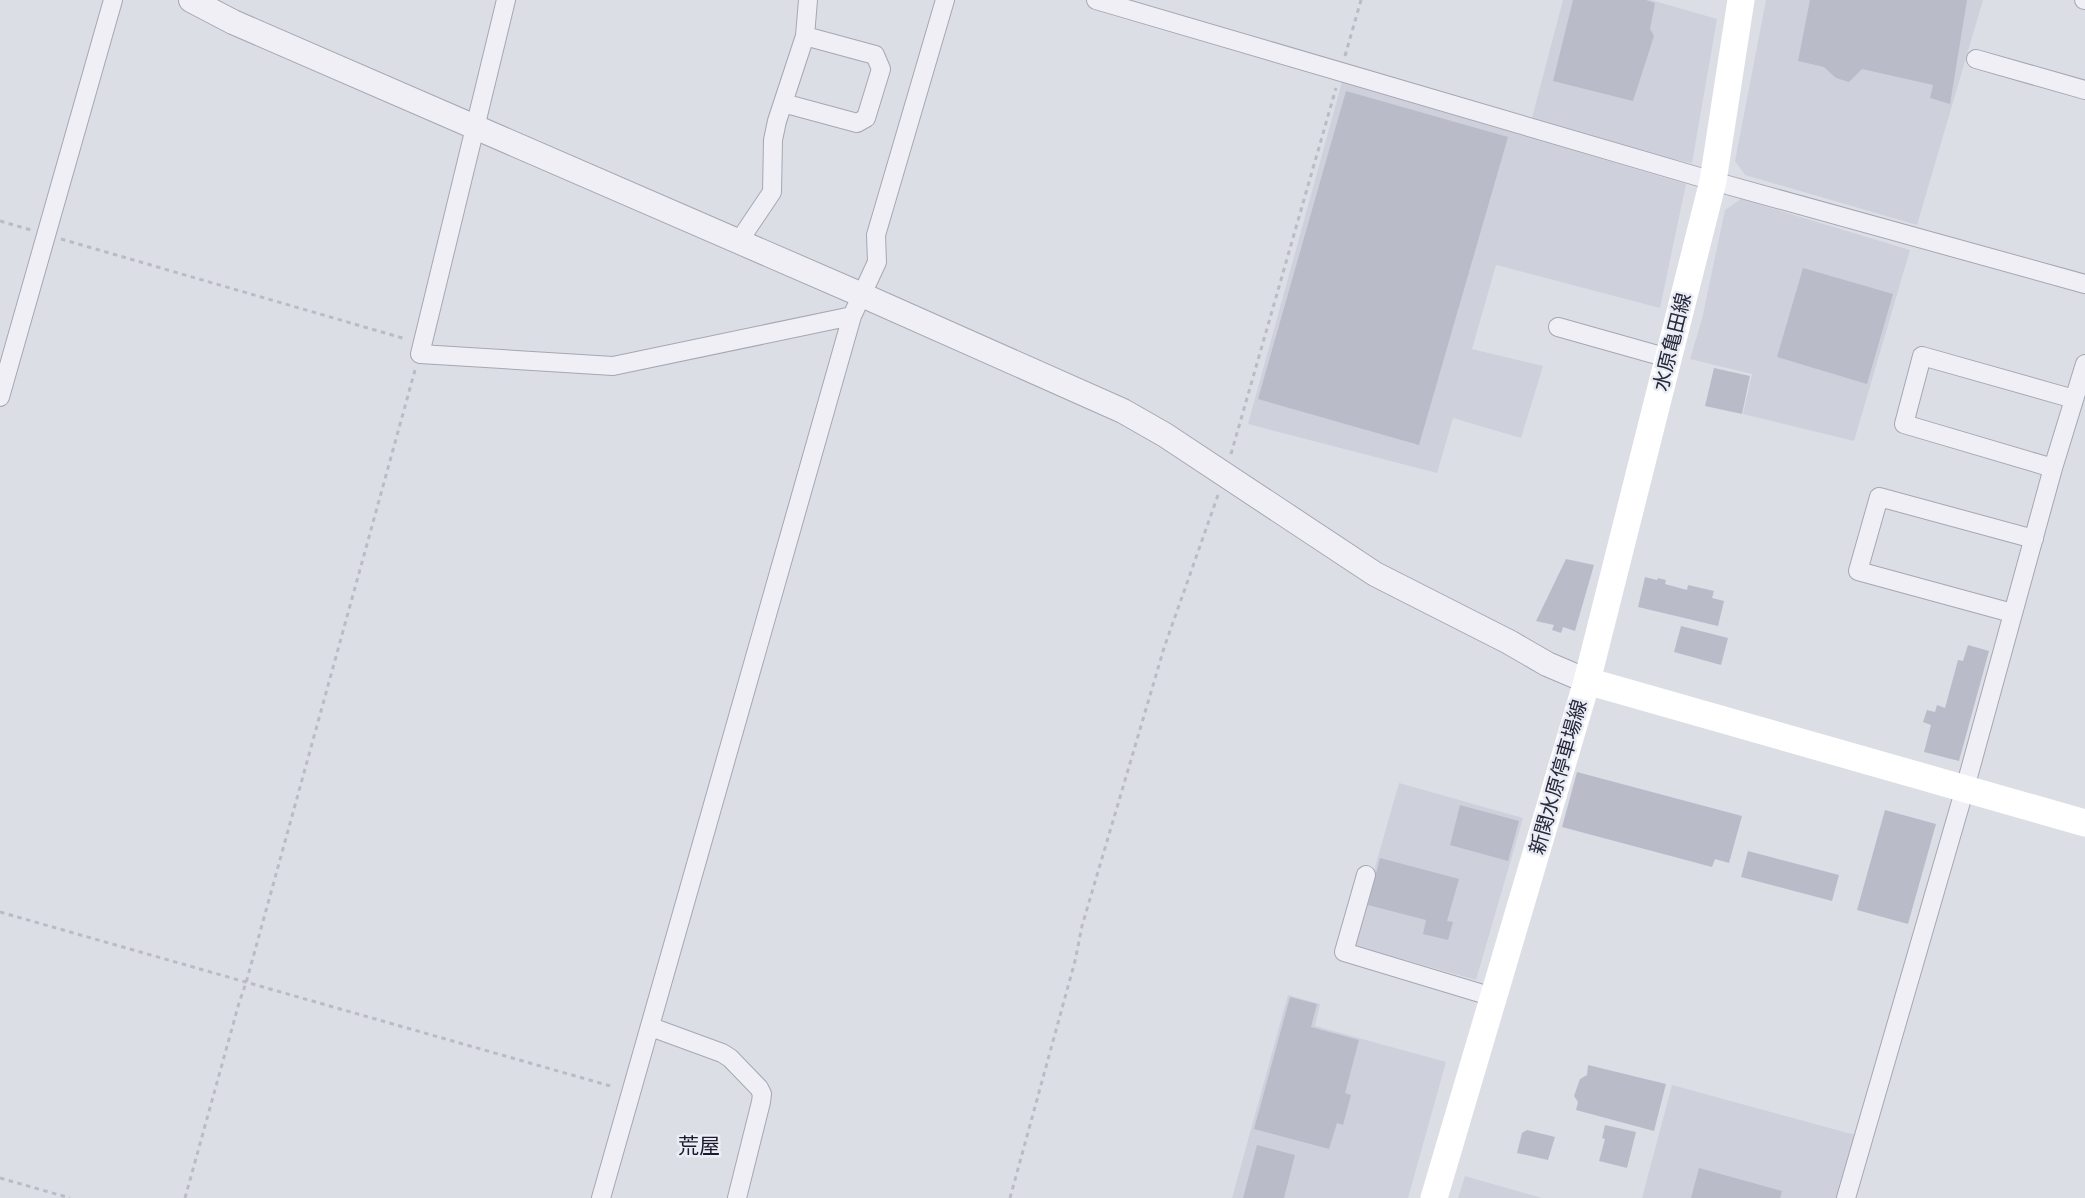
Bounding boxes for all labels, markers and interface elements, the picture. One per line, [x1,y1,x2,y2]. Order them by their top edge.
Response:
street label: 水原亀田線 [1647,290,1697,394]
street label: 新関水原停車場線 [1523,697,1593,857]
district label: 荒屋 [678,1132,720,1159]

